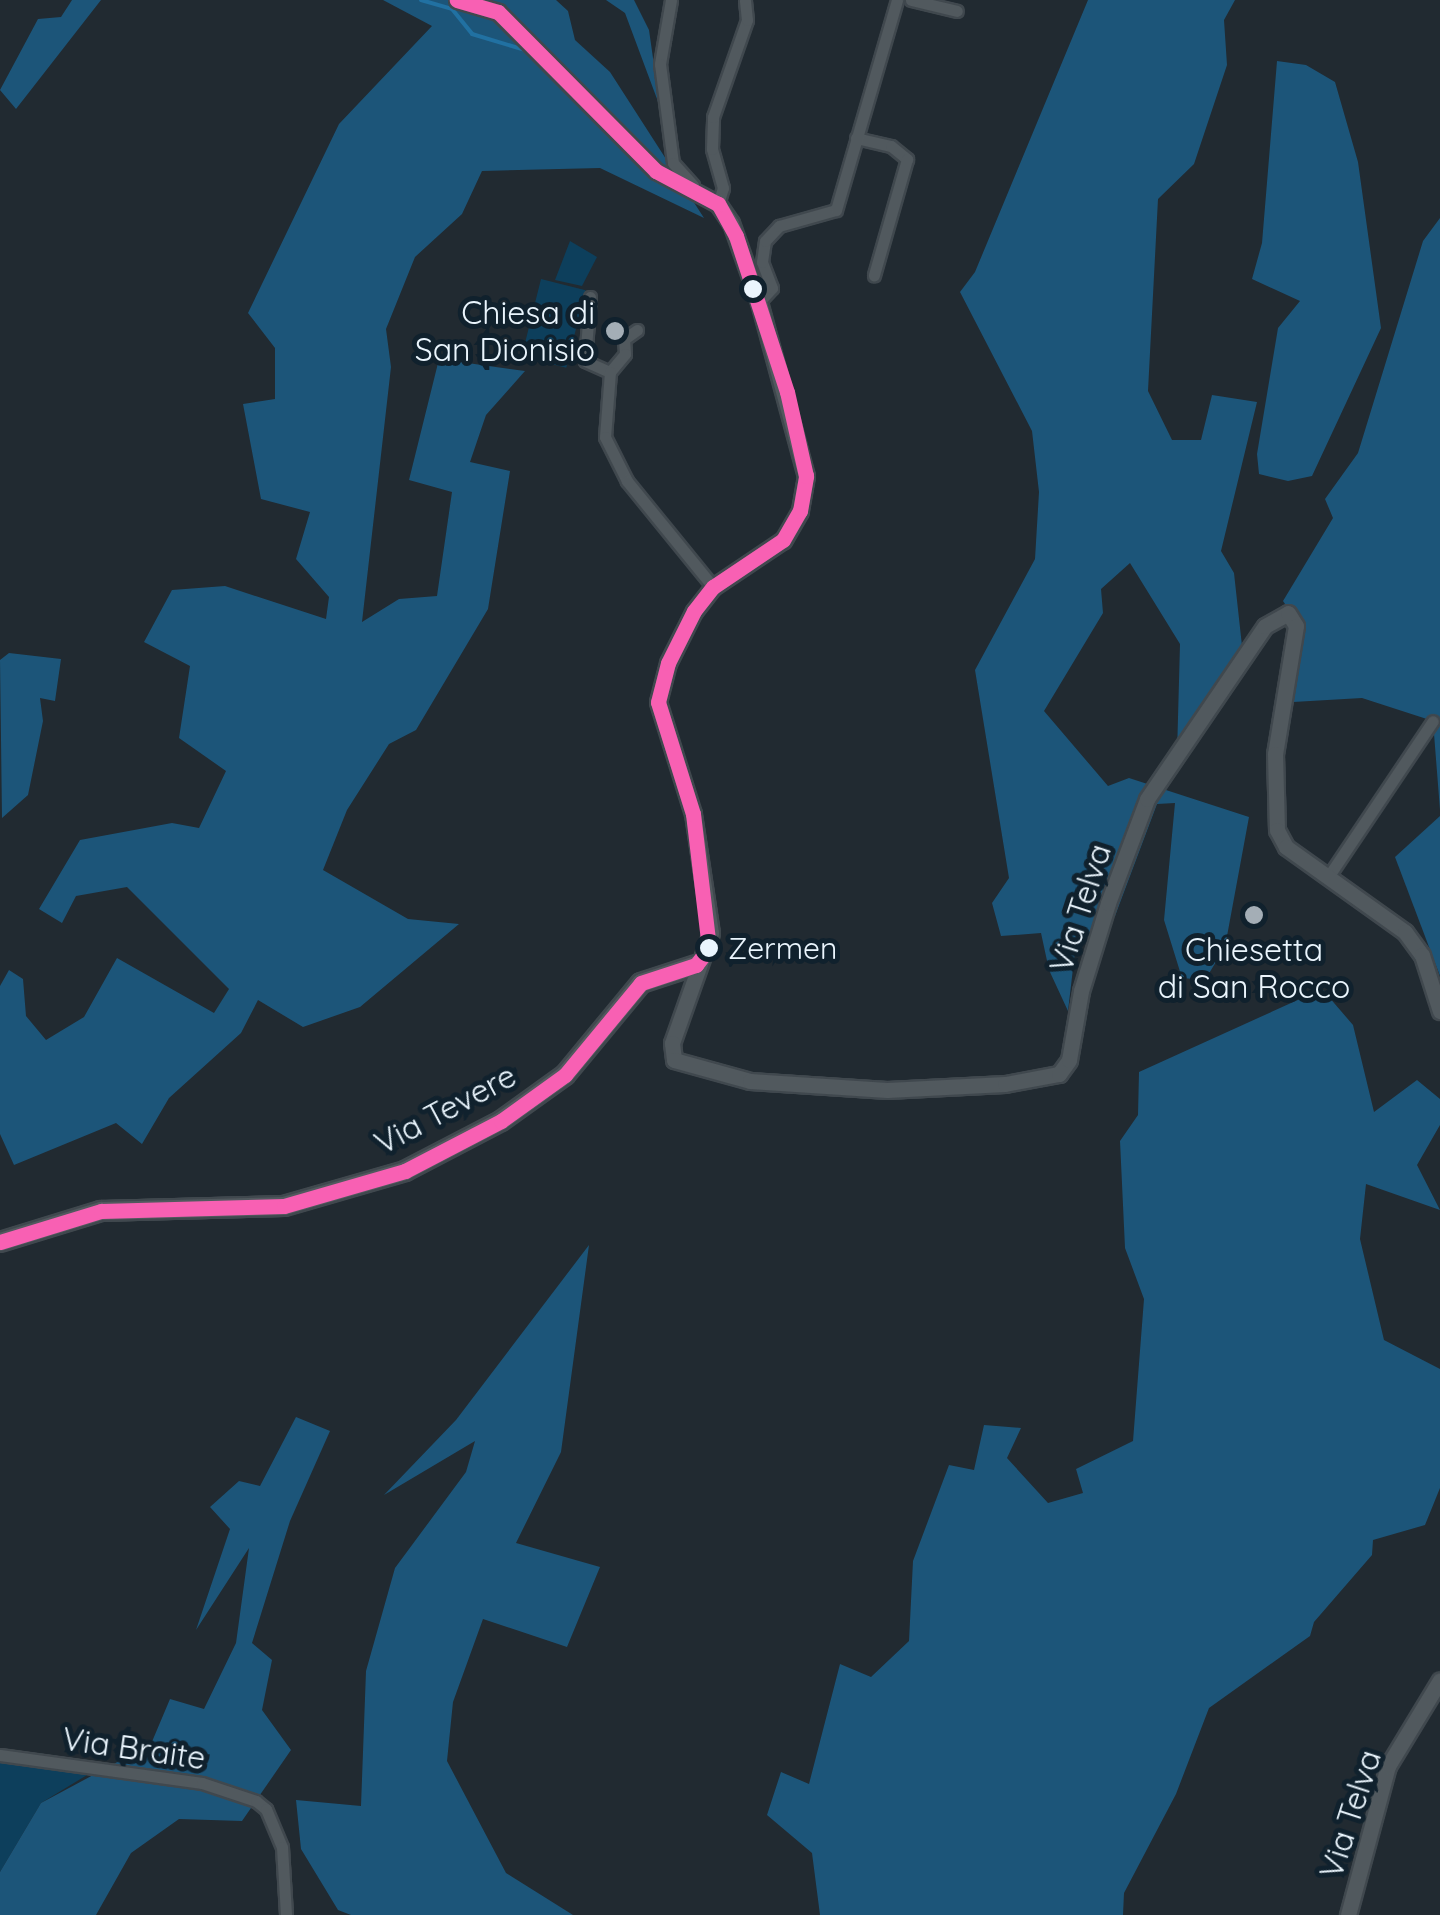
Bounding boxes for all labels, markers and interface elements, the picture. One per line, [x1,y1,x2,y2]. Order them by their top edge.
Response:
unlabelled marker [743,279,763,299]
place label: Chiesa di San Dionisio [415,294,595,369]
marker: Chiesa di San Dionisio [604,320,626,342]
street label: Via Telva [1041,839,1119,977]
marker: Chiesetta di San Rocco [1243,904,1265,926]
place label: Zermen [728,930,837,966]
place label: Chiesetta di San Rocco [1158,931,1350,1006]
marker: Zermen [699,938,719,958]
street label: Via Tevere [368,1056,522,1162]
street label: Via Braite [60,1719,208,1777]
street label: Via Telva [1311,1745,1389,1883]

